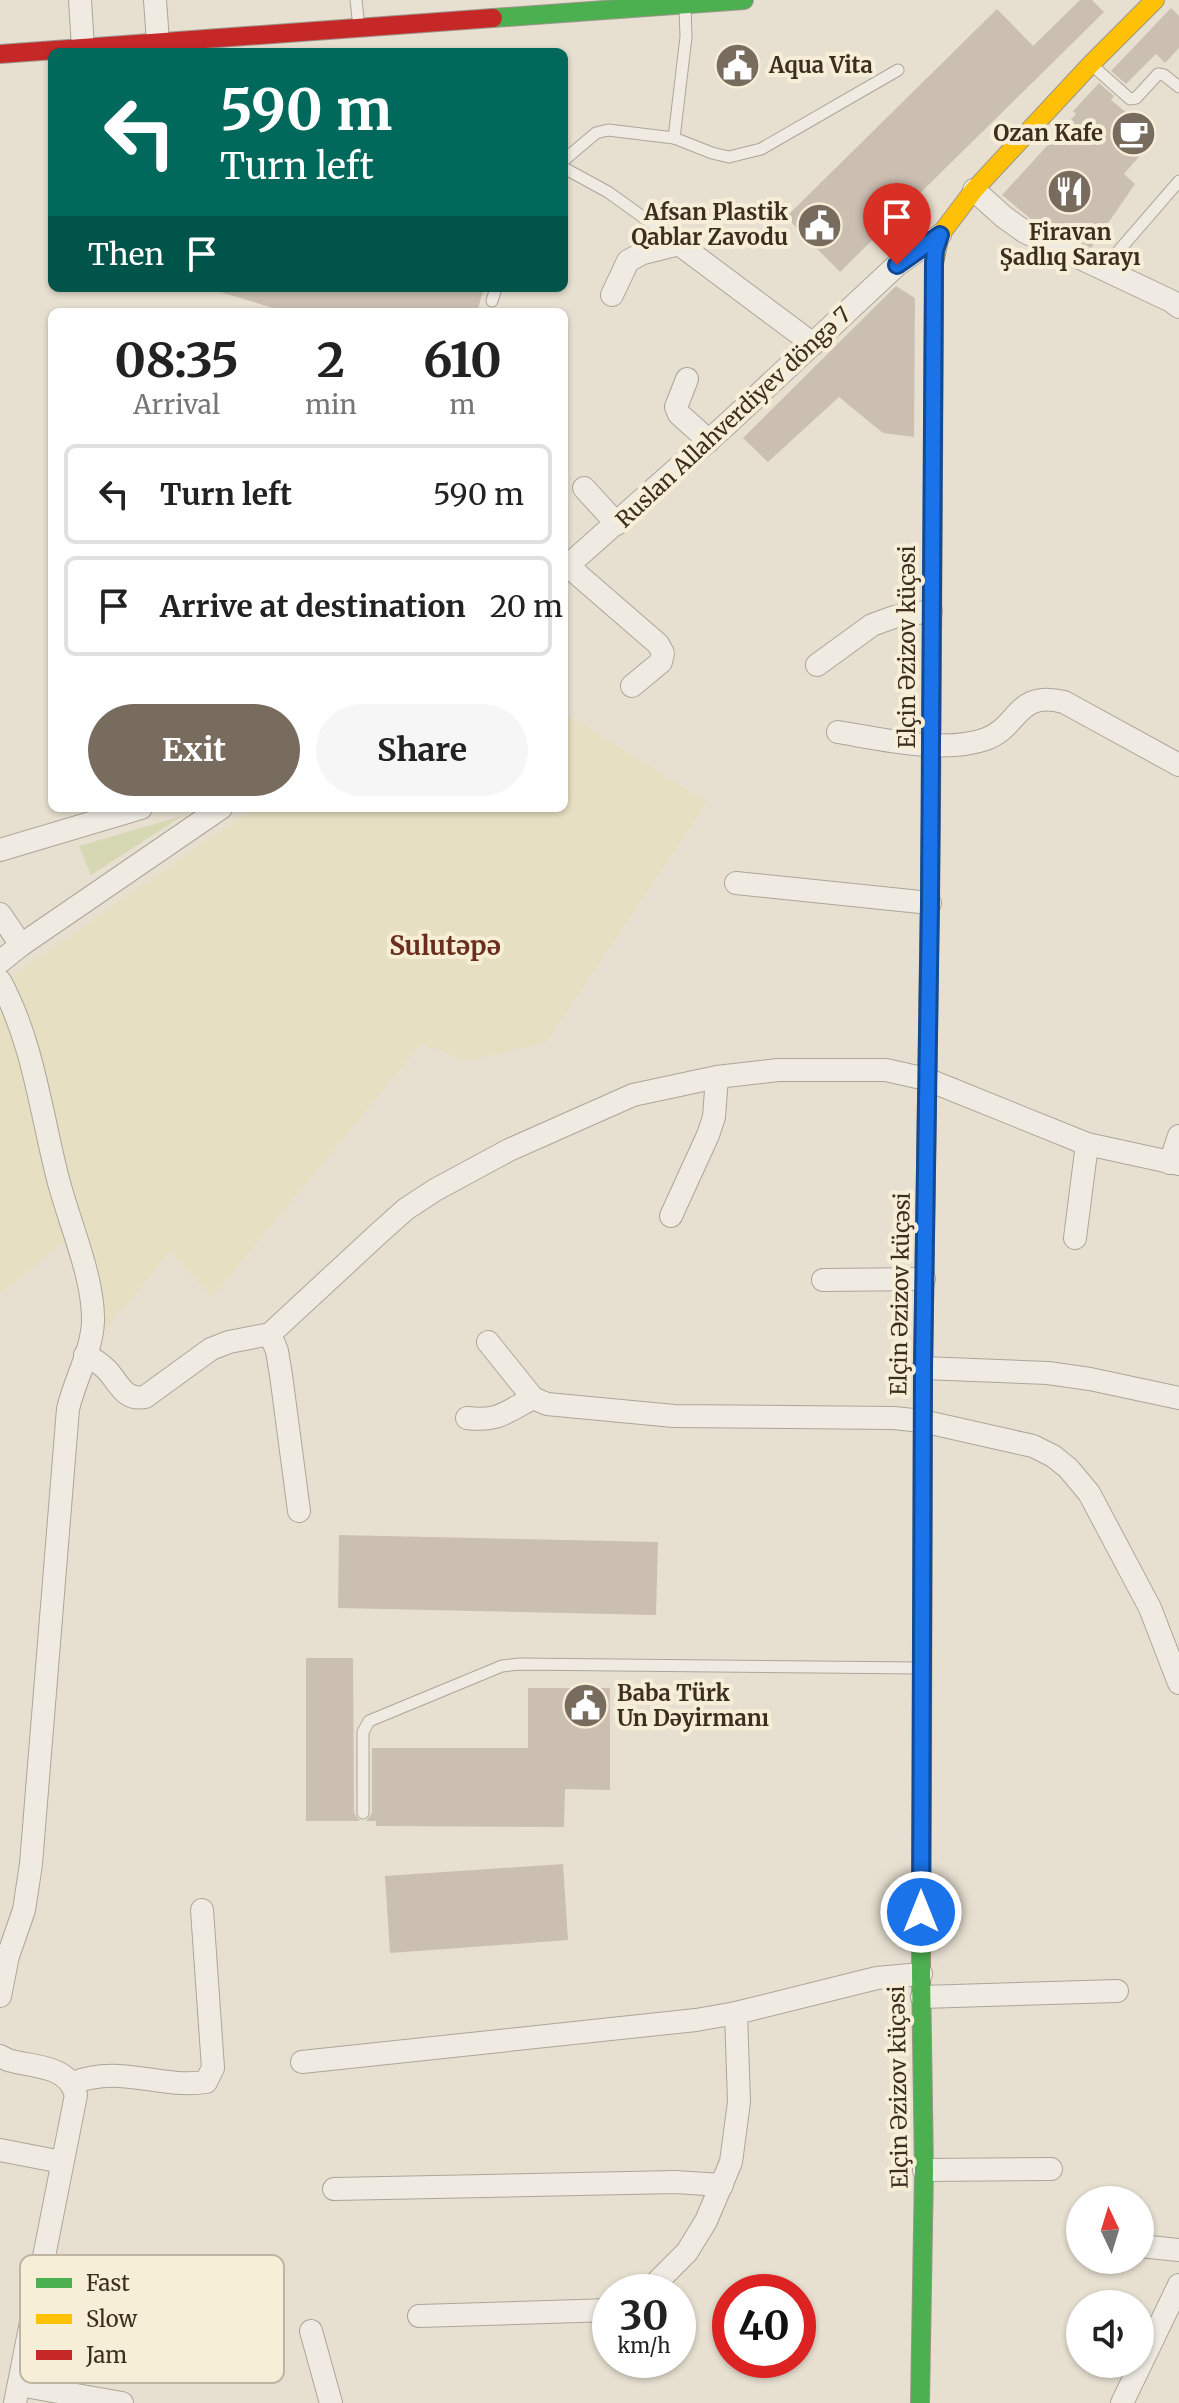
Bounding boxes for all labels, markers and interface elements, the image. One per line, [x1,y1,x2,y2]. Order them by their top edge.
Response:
public building icon: Aqua Vita [714,41,762,89]
place label: Aqua Vita [768,51,873,79]
text: 590 m [220,75,392,145]
icon: left [88,80,192,184]
cafe icon: Ozan Kafe [1110,109,1158,157]
place label: Ozan Kafe [993,119,1103,147]
text: Turn left [220,144,374,189]
restaurant icon: Firavan Şadlıq Sarayı [1046,167,1094,215]
pin [863,183,931,265]
icon: arrive [875,195,919,239]
place label: Afsan Plastik Qablar Zavodu [631,198,789,251]
public building icon: Afsan Plastik Qablar Zavodu [795,201,843,249]
place label: Firavan Şadlıq Sarayı [1000,218,1141,271]
icon: arrive [180,232,224,276]
text: Then [88,235,164,273]
street label: Ruslan Allahverdiyev döngə 7 [610,301,856,533]
text: 08:35 [114,330,239,390]
text: 2 [317,330,345,390]
text: 610 [423,330,502,390]
text: Arrival [133,388,220,421]
text: min [305,388,357,421]
text: m [449,388,475,421]
icon: left [92,472,136,516]
text: Turn left [160,475,292,513]
text: 590 m [433,475,524,513]
street label: Elçin Əzizov küçəsi [893,545,921,749]
icon: arrive [92,584,136,628]
text: Arrive at destination [160,587,466,625]
text: 20 m [490,587,563,625]
button: Exit [88,704,300,796]
button: Share [316,704,528,796]
district label: Sulutəpə [389,929,501,962]
street label: Elçin Əzizov küçəsi [884,1192,916,1396]
place label: Baba Türk Un Dəyirmanı [617,1679,769,1732]
public building icon: Baba Türk Un Dəyirmanı [562,1682,610,1730]
position arrow [879,1870,963,1954]
street label: Elçin Əzizov küçəsi [882,1985,914,2189]
north arrow [1066,2186,1154,2274]
map controls [1066,2186,1154,2378]
legend [20,2255,284,2383]
text: Fast [86,2269,130,2297]
speed limit sign: 40 [712,2274,816,2378]
button: sound [1066,2290,1154,2378]
text: 30 [620,2291,668,2341]
text: Slow [86,2305,137,2333]
text: km/h [618,2333,670,2358]
text: Jam [85,2341,127,2369]

